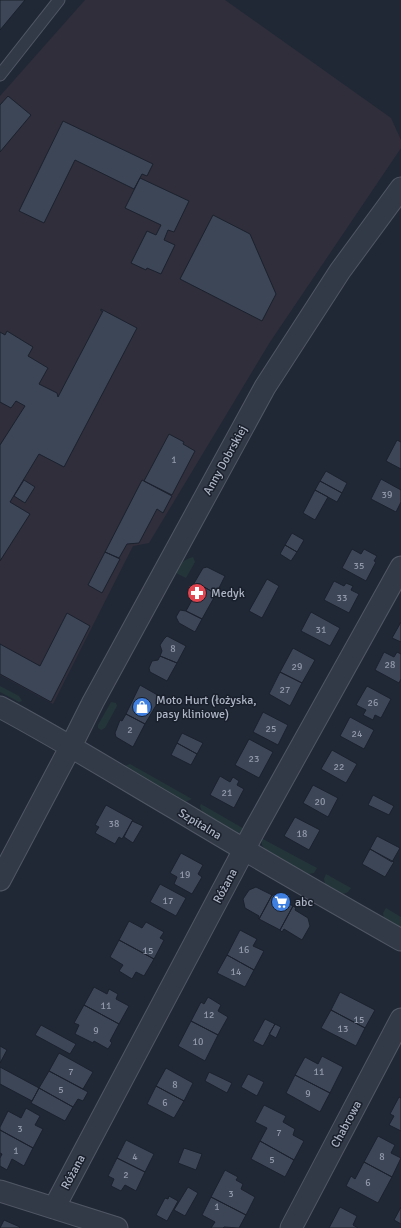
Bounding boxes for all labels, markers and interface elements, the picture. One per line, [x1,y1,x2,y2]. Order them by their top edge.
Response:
street label: Anny Dobrskiej [200,423,251,498]
house number: 1 [171,454,177,466]
house number: 39 [382,489,392,501]
house number: 35 [354,560,364,572]
pharmacy icon: Medyk [186,582,208,604]
place label: Medyk [211,586,245,601]
house number: 33 [337,592,347,604]
house number: 31 [316,624,326,636]
house number: 8 [170,643,176,655]
house number: 28 [385,659,395,671]
house number: 29 [292,661,302,673]
house number: 27 [280,684,290,696]
place label: Moto Hurt (łożyska, pasy kliniowe) [156,693,257,722]
shop icon: Moto Hurt (łożyska, pasy kliniowe) [131,696,153,718]
house number: 26 [368,697,378,709]
house number: 25 [266,723,276,735]
house number: 2 [127,724,133,736]
house number: 24 [352,728,363,740]
house number: 23 [249,753,259,765]
house number: 22 [334,761,344,773]
house number: 21 [222,787,232,799]
house number: 20 [315,796,325,808]
street label: Szpitalna [175,806,224,843]
house number: 38 [109,818,119,830]
house number: 18 [297,828,307,840]
street label: Różana [210,866,241,906]
house number: 19 [180,869,190,881]
supermarket icon: abc [270,891,292,913]
house number: 17 [163,895,173,907]
place label: abc [295,895,313,910]
house number: 16 [239,944,249,956]
house number: 15 [143,945,153,957]
house number: 14 [231,966,242,978]
house number: 11 [101,1000,111,1012]
house number: 12 [204,1009,214,1021]
house number: 15 [354,1014,364,1026]
house number: 13 [338,1023,348,1035]
house number: 9 [93,1025,99,1037]
house number: 10 [193,1036,203,1048]
house number: 7 [68,1066,74,1078]
house number: 11 [314,1066,324,1078]
house number: 8 [172,1079,178,1091]
house number: 5 [58,1084,64,1096]
house number: 9 [305,1088,311,1100]
house number: 6 [162,1097,168,1109]
street label: Chabrowa [328,1098,365,1150]
house number: 3 [17,1123,23,1135]
house number: 7 [276,1127,282,1139]
house number: 1 [13,1145,19,1157]
house number: 4 [132,1151,138,1163]
house number: 8 [379,1151,385,1163]
street label: Różana [58,1152,89,1192]
house number: 5 [269,1154,275,1166]
house number: 2 [123,1169,129,1181]
house number: 6 [365,1177,371,1189]
house number: 3 [228,1188,234,1200]
house number: 1 [214,1201,220,1213]

